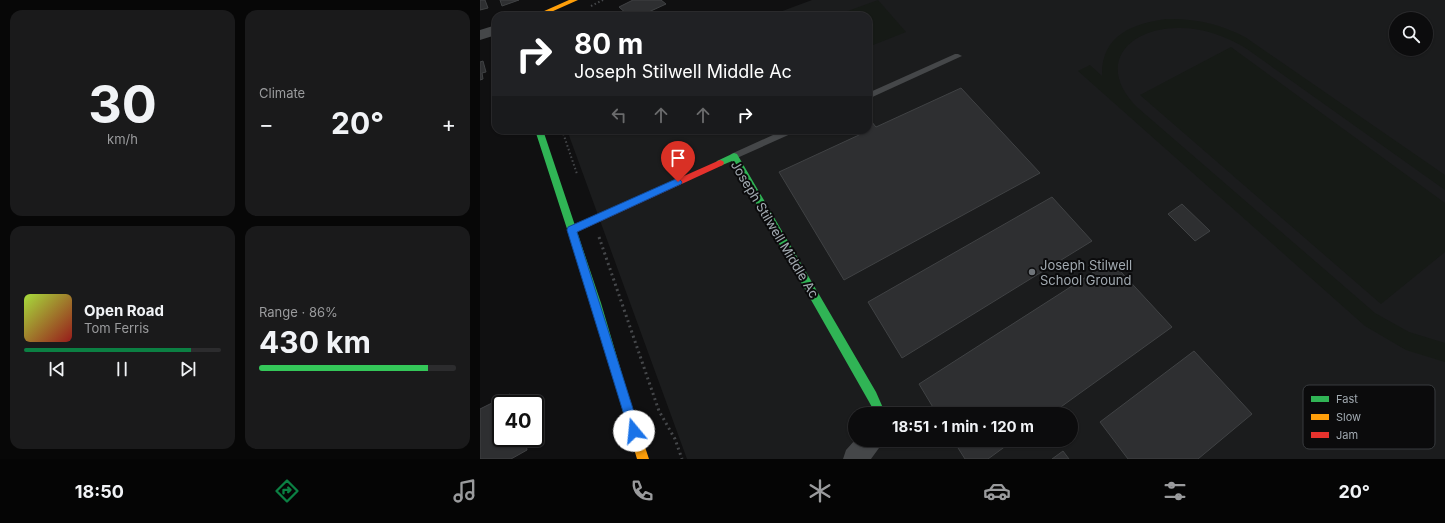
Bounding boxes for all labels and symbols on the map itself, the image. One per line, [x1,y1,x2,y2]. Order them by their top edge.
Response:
pin [661,141,695,182]
street label: Joseph Stilwell Middle Ac [728,157,822,301]
place label: Joseph Stilwell School Ground [1040,257,1132,288]
marker: Joseph Stilwell School Ground [1027,267,1037,277]
legend [1303,385,1435,449]
text: Fast [1336,392,1358,406]
speed limit sign: 40 [492,395,544,447]
position arrow [613,410,655,452]
text: Slow [1336,410,1361,424]
text: Jam [1336,428,1358,442]

